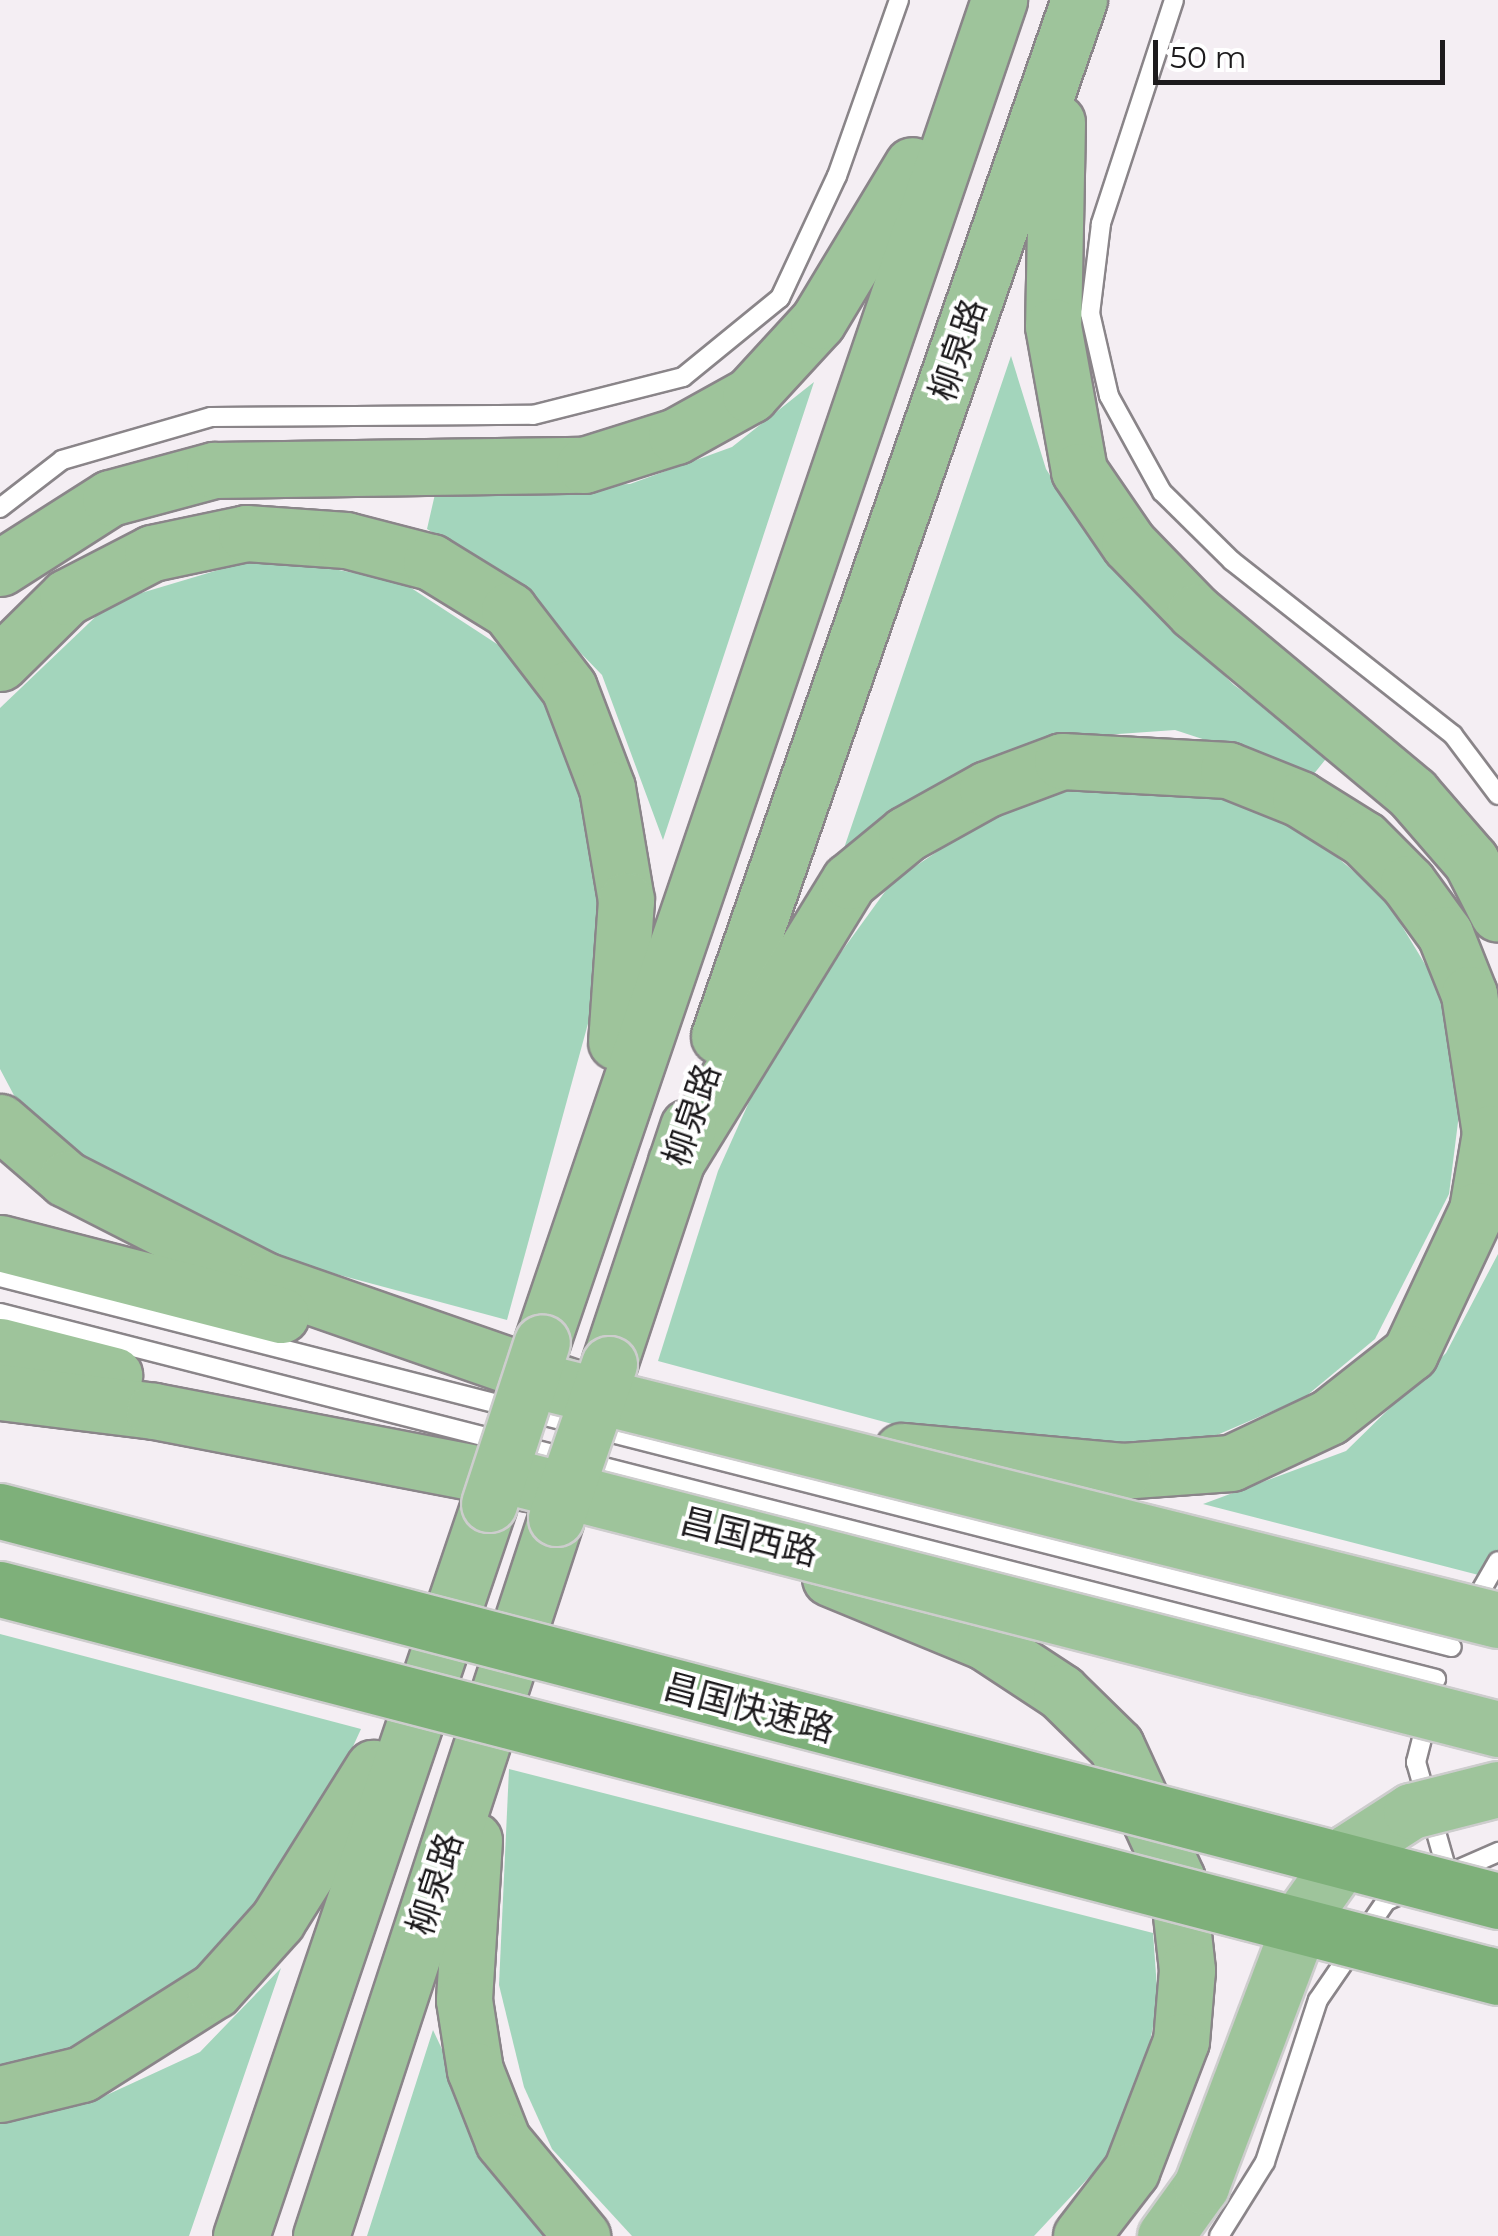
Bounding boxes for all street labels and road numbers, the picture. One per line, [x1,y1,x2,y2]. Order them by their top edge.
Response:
street label: 柳泉路 [921,294,995,406]
street label: 柳泉路 [655,1059,729,1171]
street label: 昌国西路 [676,1500,822,1574]
street label: 昌国快速路 [659,1665,839,1751]
street label: 柳泉路 [399,1828,471,1940]

